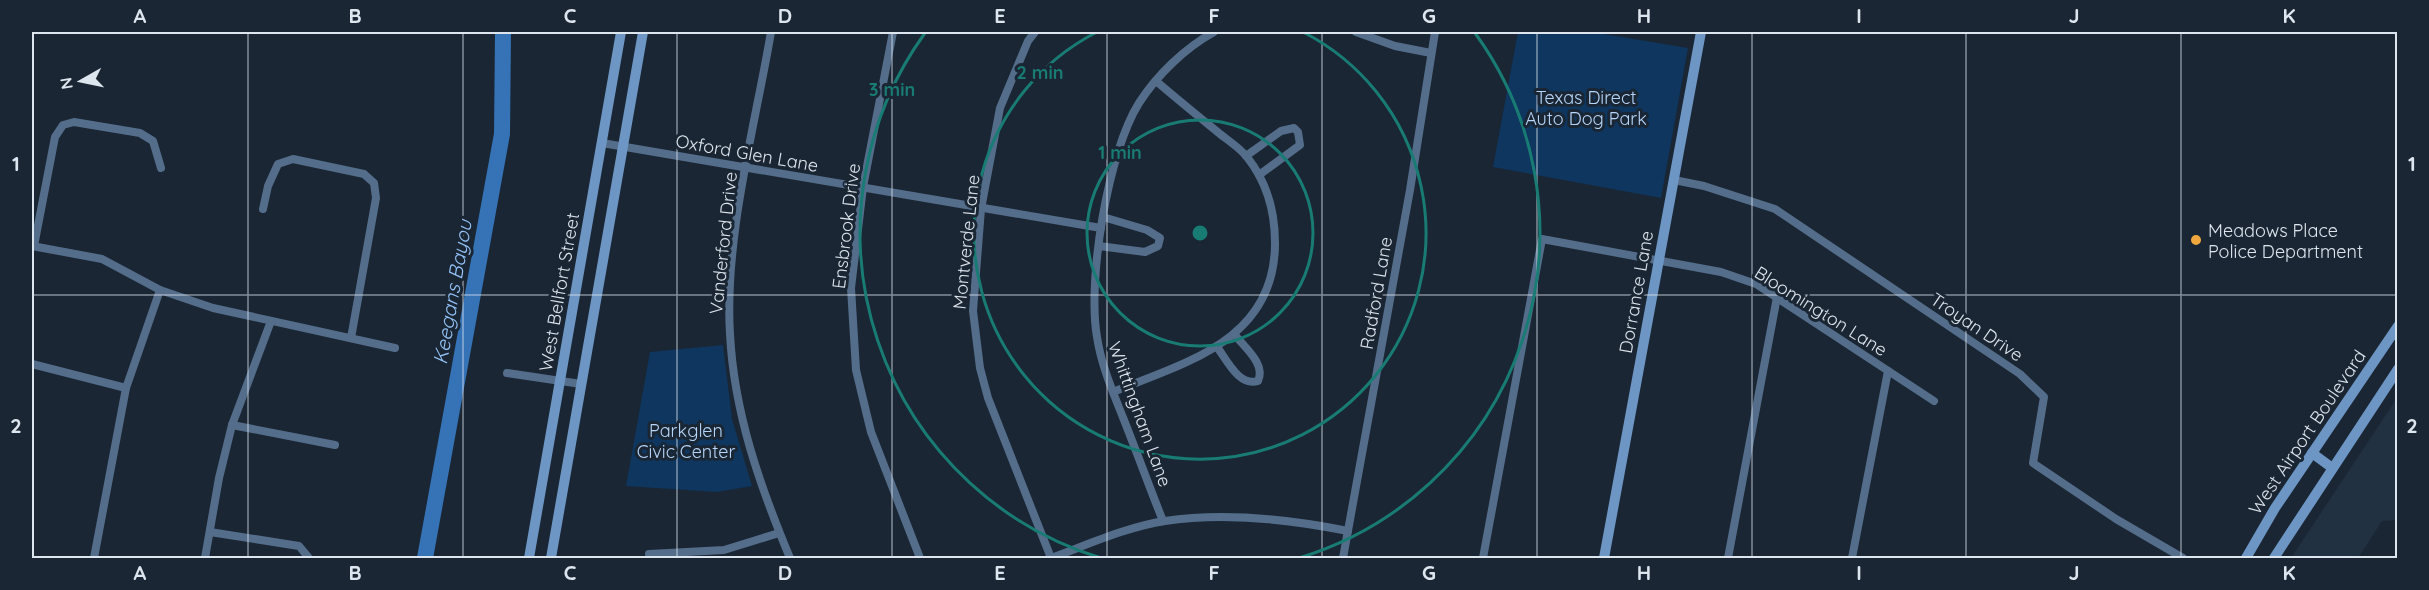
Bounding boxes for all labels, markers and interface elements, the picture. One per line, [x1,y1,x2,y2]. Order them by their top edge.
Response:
text: A [134,3,147,28]
text: B [348,3,362,28]
text: C [564,3,577,28]
text: D [778,3,792,28]
text: E [994,3,1006,28]
text: F [1208,3,1220,28]
text: G [1422,3,1436,28]
text: H [1637,3,1651,28]
text: I [1856,3,1862,28]
text: J [2068,3,2080,28]
text: K [2282,3,2296,28]
north arrow [51,51,111,111]
text: 2 min [1017,61,1063,84]
text: N [55,76,77,91]
text: 3 min [869,78,915,101]
park label: Texas Direct Auto Dog Park [1525,86,1647,130]
street label: Oxford Glen Lane [674,129,820,177]
text: 1 min [1098,141,1142,164]
text: 1 [12,151,20,176]
text: 1 [2408,151,2416,176]
street label: Ensbrook Drive [827,162,865,290]
street label: Vanderford Drive [704,170,742,316]
street label: Montverde Lane [947,173,985,311]
street label: West Bellfort Street [534,211,584,373]
water label: Keegans Bayou [427,216,477,366]
place label: Meadows Place Police Department [2208,219,2363,263]
centre of rings [1190,223,1210,243]
street label: Dorrance Lane [1614,229,1658,355]
marker: Meadows Place Police Department [2189,233,2203,247]
street label: Radford Lane [1355,235,1397,351]
street label: Bloomington Lane [1750,261,1892,361]
street label: Troyan Drive [1926,288,2028,366]
street label: Whittingham Lane [1103,338,1177,490]
street label: West Airport Boulevard [2243,345,2371,519]
text: 2 [10,413,22,438]
text: 2 [2406,413,2418,438]
park label: Parkglen Civic Center [637,419,735,463]
text: A [134,560,147,585]
text: B [348,560,362,585]
text: C [564,560,577,585]
text: D [778,560,792,585]
text: E [994,560,1006,585]
text: F [1208,560,1220,585]
text: G [1422,560,1436,585]
text: H [1637,560,1651,585]
text: I [1856,560,1862,585]
text: J [2068,560,2080,585]
text: K [2282,560,2296,585]

